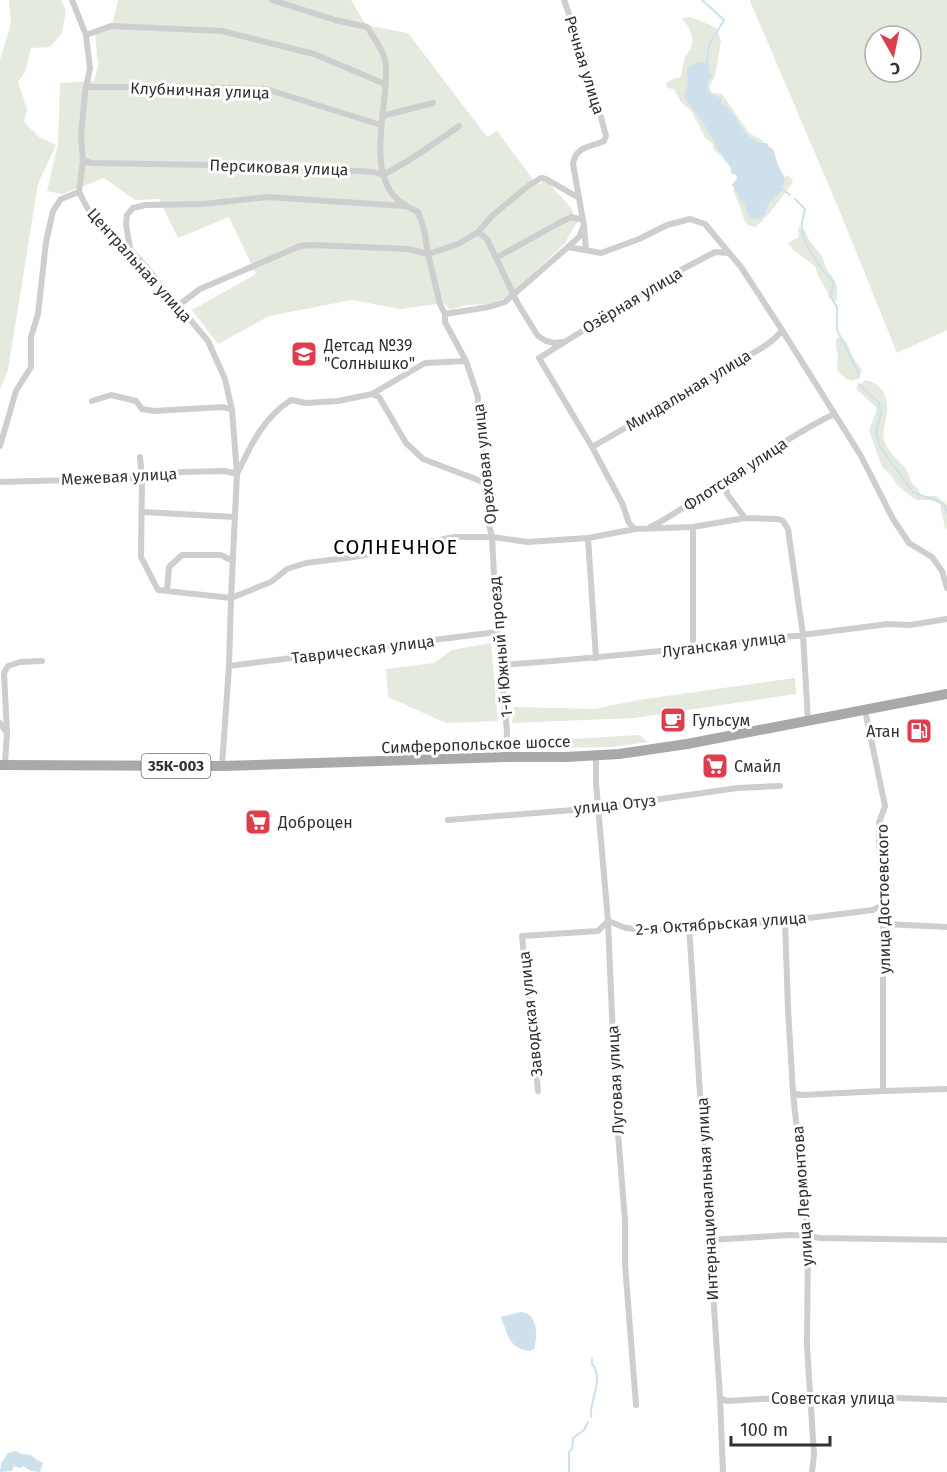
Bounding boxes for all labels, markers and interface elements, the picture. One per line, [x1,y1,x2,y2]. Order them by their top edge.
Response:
street label: Речная улица [560,13,609,117]
north arrow [863,24,923,84]
text: С [888,58,901,79]
street label: Клубничная улица [130,79,270,102]
street label: Персиковая улица [209,156,349,179]
street label: Центральная улица [83,204,196,326]
street label: Озёрная улица [579,263,686,338]
place label: Детсад №39 "Солнышко" [323,336,415,373]
school or university icon: Детсад №39 "Солнышко" [289,339,319,369]
street label: Миндальная улица [622,346,754,435]
street label: Ореховая улица [469,403,500,525]
street label: Флотская улица [680,434,791,515]
street label: Межевая улица [60,464,178,489]
district label: СОЛНЕЧНОЕ [333,535,459,559]
street label: 1-й Южный проезд [485,576,516,718]
street label: Луганская улица [661,627,787,662]
street label: Таврическая улица [290,631,436,668]
cafe icon: Гульсум [658,705,688,735]
place label: Гульсум [692,711,750,730]
fuel station icon: Атан [904,716,934,746]
place label: Атан [866,722,900,741]
street label: Симферопольское шоссе [381,732,571,757]
supermarket icon: Смайл [700,751,730,781]
road number: 35К-003 [142,754,210,778]
place label: Смайл [734,757,781,776]
street label: улица Отуз [573,791,657,818]
supermarket icon: Доброцен [243,807,273,837]
place label: Доброцен [277,813,353,832]
street label: улица Достоевского [873,824,894,974]
street label: 2-я Октябрьская улица [635,908,807,939]
street label: Заводская улица [514,950,547,1078]
street label: Луговая улица [603,1025,628,1135]
street label: Интернациональная улица [693,1097,722,1301]
street label: улица Лермонтова [788,1125,817,1267]
street label: Советская улица [771,1389,895,1408]
scale bar [731,1409,830,1447]
text: 100 m [740,1419,788,1441]

